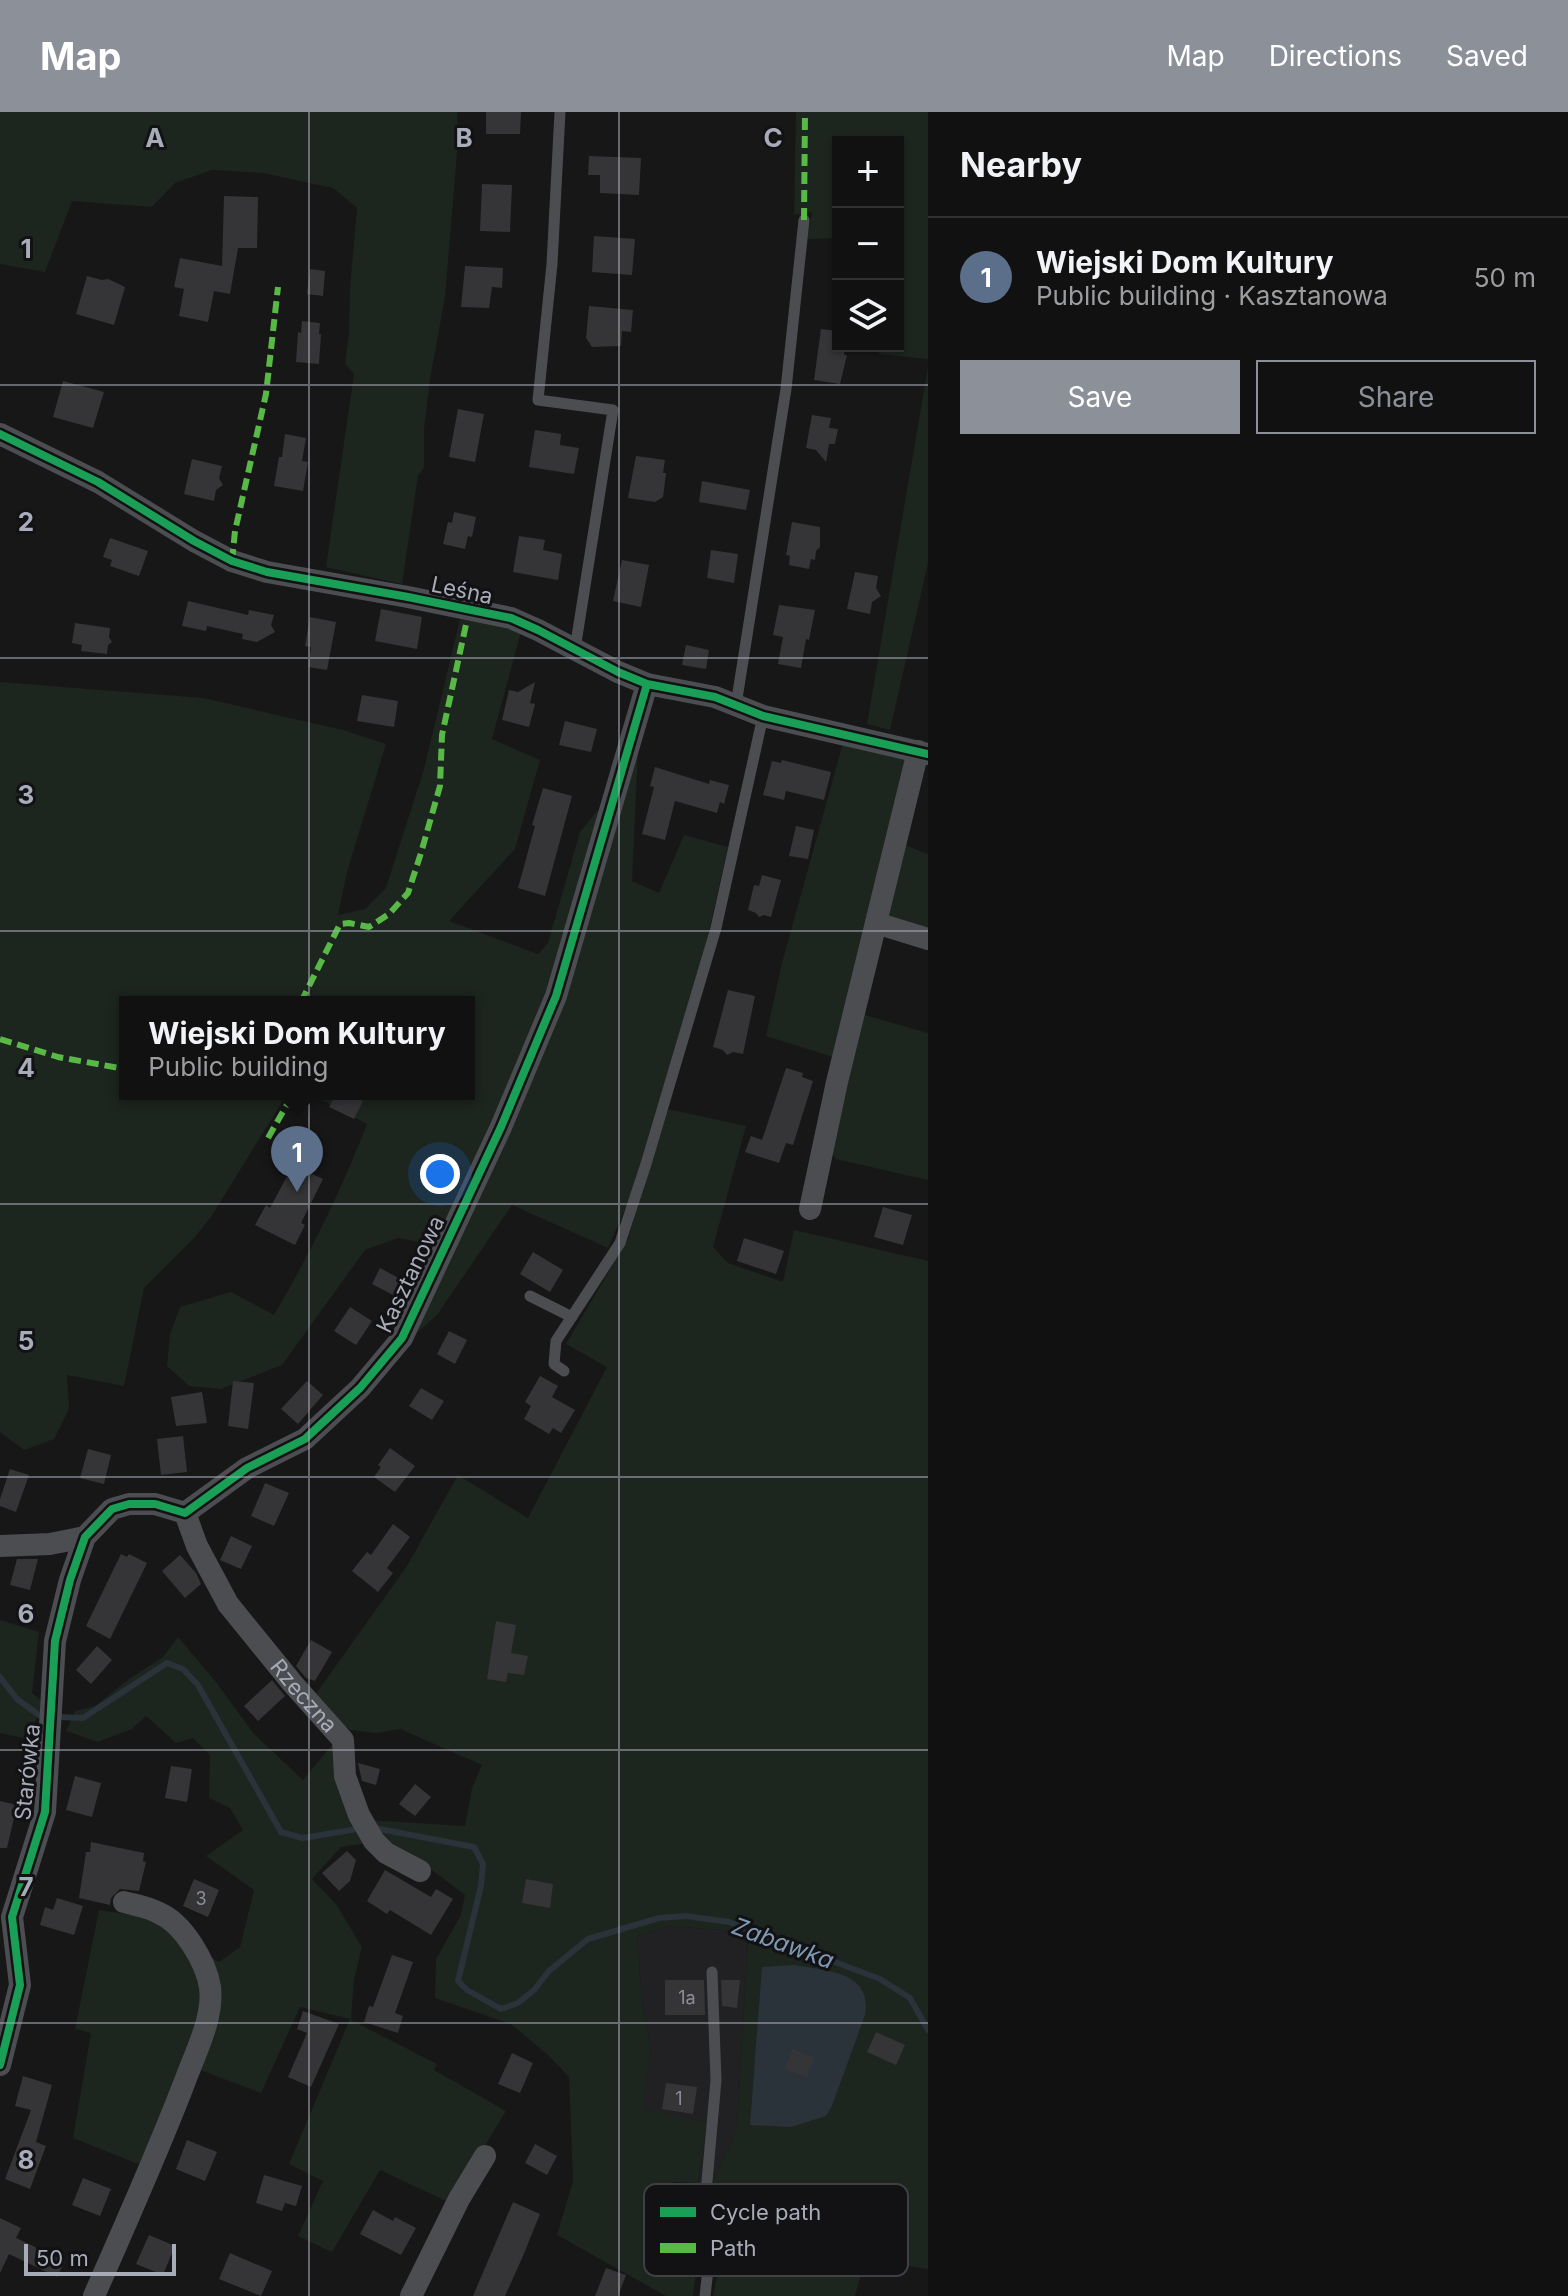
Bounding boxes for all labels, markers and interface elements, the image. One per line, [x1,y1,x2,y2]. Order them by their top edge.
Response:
text: Map [40,33,121,79]
text: Map [1166,39,1225,73]
text: Directions [1269,39,1402,73]
text: Saved [1446,39,1528,73]
text: A [145,122,165,153]
text: B [455,122,473,153]
text: C [763,122,783,153]
map controls [832,136,904,352]
button: + [832,136,904,208]
text: Nearby [960,144,1082,185]
button: − [832,208,904,280]
text: 1 [20,233,32,264]
text: Wiejski Dom Kultury [1036,244,1333,280]
text: 1 [980,262,992,293]
text: 50 m [1474,262,1536,293]
button: layers [832,280,904,352]
text: Public building · Kasztanowa [1036,280,1388,311]
button: Save [960,360,1240,434]
button: Share [1256,360,1536,434]
text: 2 [18,506,34,537]
street label: Leśna [429,571,495,609]
text: 3 [18,779,34,810]
popup [119,996,475,1100]
text: Wiejski Dom Kultury [148,1015,446,1051]
text: Public building [148,1051,328,1082]
text: 4 [17,1052,35,1083]
pin: 1 [271,1126,323,1192]
your location [420,1154,460,1194]
street label: Kasztanowa [371,1211,449,1337]
text: 5 [18,1325,34,1356]
text: 6 [18,1598,34,1629]
street label: Rzeczna [265,1654,343,1738]
street label: Starówka [9,1722,45,1822]
text: 7 [18,1871,34,1902]
house number: 3 [195,1888,207,1909]
water label: Zabawka [728,1911,838,1975]
house number: 1a [678,1987,696,2008]
house number: 1 [675,2088,683,2109]
text: 8 [18,2144,34,2175]
legend [644,2184,908,2276]
text: Cycle path [710,2199,821,2225]
text: Path [710,2235,757,2261]
scale bar [24,2240,176,2276]
text: 50 m [36,2245,89,2271]

